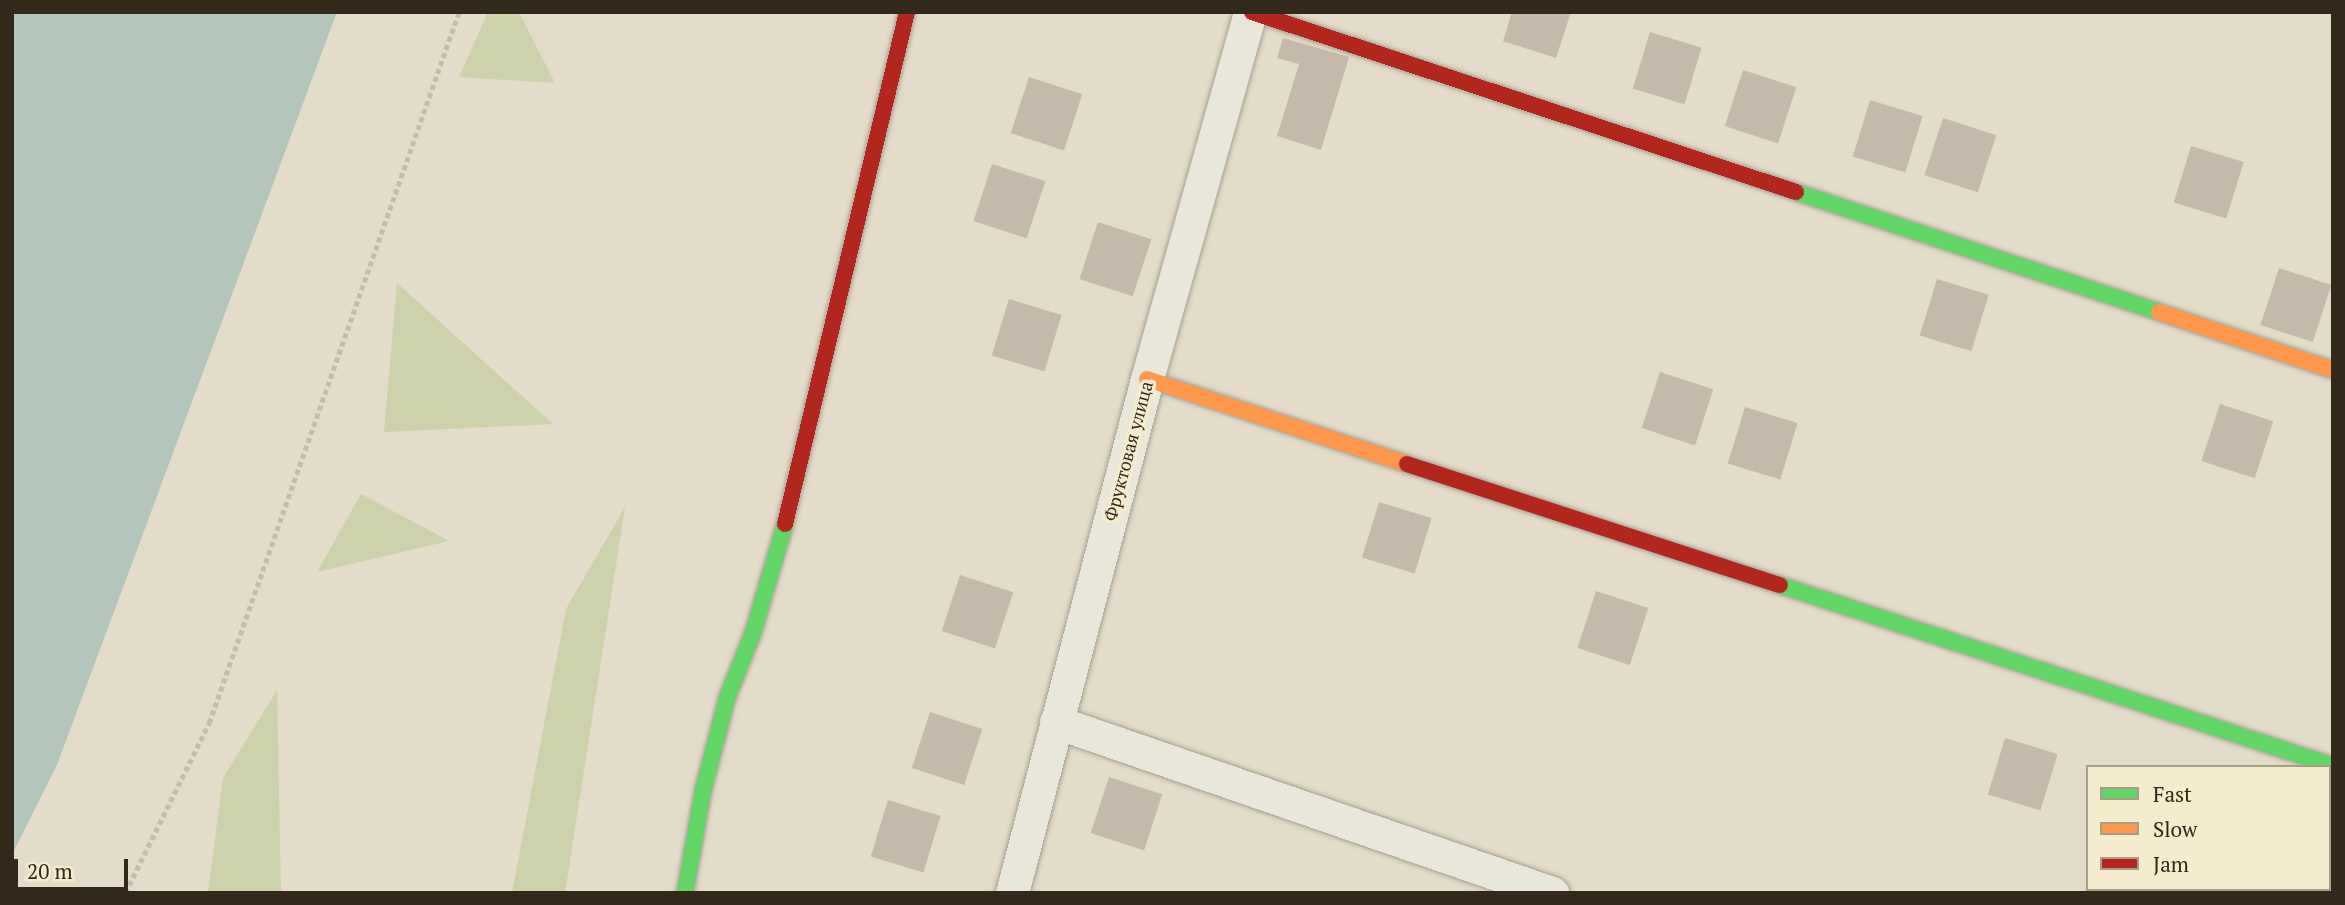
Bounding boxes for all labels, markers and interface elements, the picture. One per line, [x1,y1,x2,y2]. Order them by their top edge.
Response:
street label: Фруктовая улица [1099,379,1157,523]
legend [2086,765,2331,891]
text: Fast [2153,780,2192,808]
text: Slow [2153,815,2197,843]
scale bar [18,846,131,890]
text: Jam [2153,850,2189,878]
text: 20 m [27,857,73,885]

